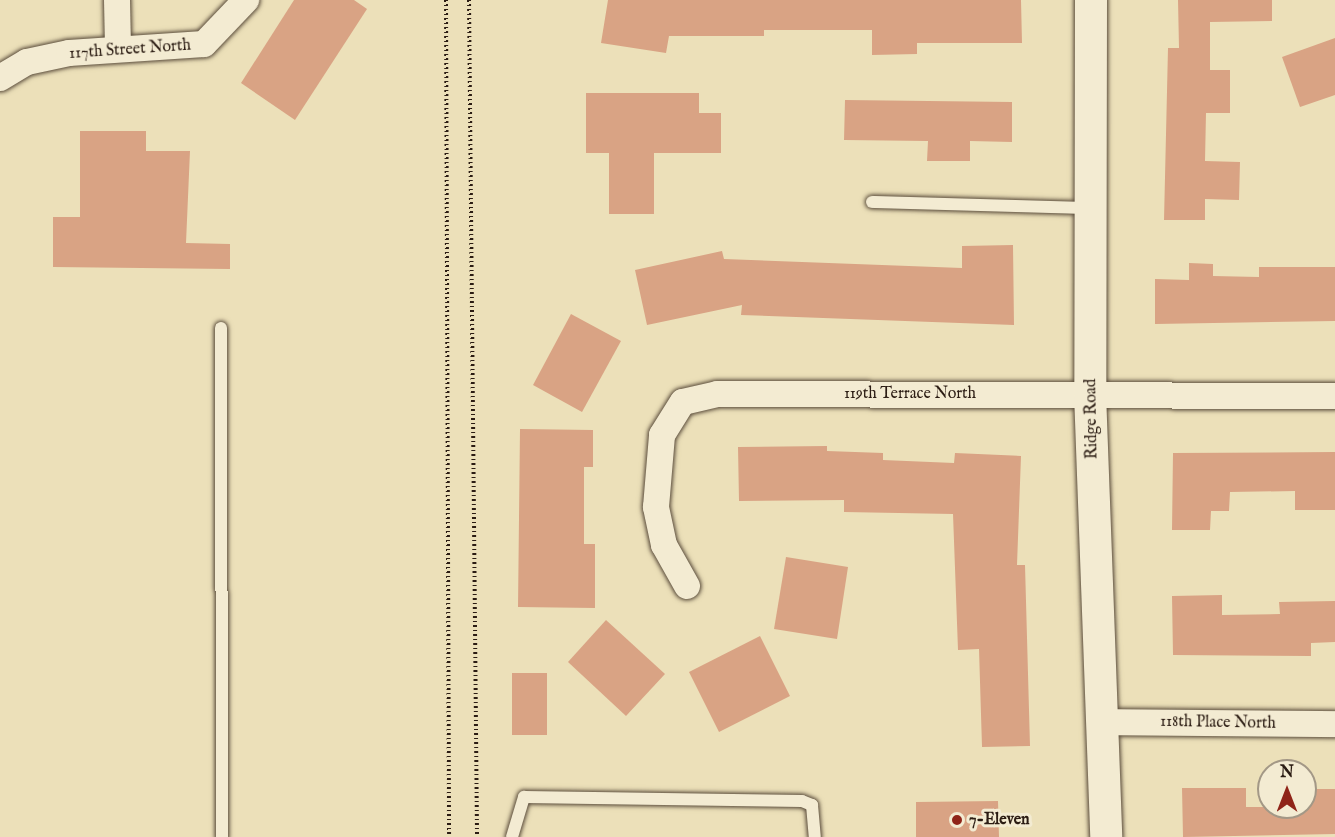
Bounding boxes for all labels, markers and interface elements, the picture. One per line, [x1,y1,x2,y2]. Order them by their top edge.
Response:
street label: 117th Street North [68,36,192,64]
street label: Ridge Road [1082,379,1102,459]
street label: 119th Terrace North [844,384,976,404]
street label: 118th Place North [1160,712,1276,734]
north arrow [1257,759,1317,819]
text: N [1280,763,1294,783]
place label: 7-Eleven [969,810,1030,830]
marker: 7-Eleven [950,813,964,827]

